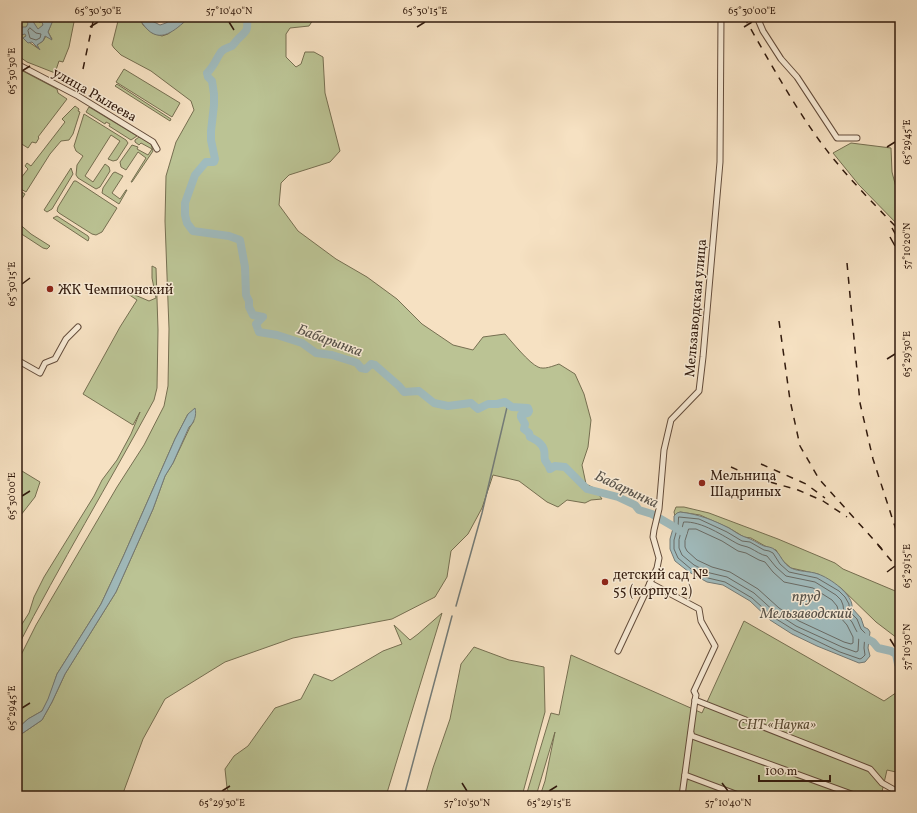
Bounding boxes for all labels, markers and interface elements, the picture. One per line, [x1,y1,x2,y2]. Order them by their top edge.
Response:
text: 65°30'30"E [75,4,121,18]
text: 57°10'40"N [206,4,253,18]
text: 65°30'15"E [403,4,447,18]
text: 65°30'00"E [728,4,776,18]
text: 65°30'30"E [5,48,19,94]
street label: улица Рылеева [48,63,140,127]
text: 65°29'45"E [900,120,914,164]
text: 57°10'20"N [900,222,914,269]
street label: Мельзаводская улица [681,238,712,378]
text: 65°30'15"E [5,262,19,306]
place label: ЖК Чемпионский [58,281,174,300]
marker: ЖК Чемпионский [45,284,55,294]
water label: Бабарынка [294,320,365,363]
text: 65°29'30"E [900,331,914,377]
water label: Бабарынка [591,466,662,514]
place label: Мельница Шадриных [710,467,781,502]
text: 65°30'00"E [5,472,19,520]
marker: Мельница Шадриных [697,478,707,488]
text: 65°29'15"E [900,544,914,588]
place label: детский сад № 55 (корпус 2) [613,566,708,601]
marker: детский сад № 55 (корпус 2) [600,577,610,587]
water label: пруд Мельзаводский [759,587,852,625]
text: 57°10'30"N [900,623,914,670]
text: 65°29'45"E [5,686,19,730]
park label: СНТ «Наука» [738,716,816,735]
scale bar [759,757,830,783]
text: 100 m [765,764,798,780]
text: 65°29'30"E [199,796,245,810]
text: 57°10'50"N [444,796,491,810]
text: 65°29'15"E [527,796,571,810]
text: 57°10'40"N [705,796,752,810]

